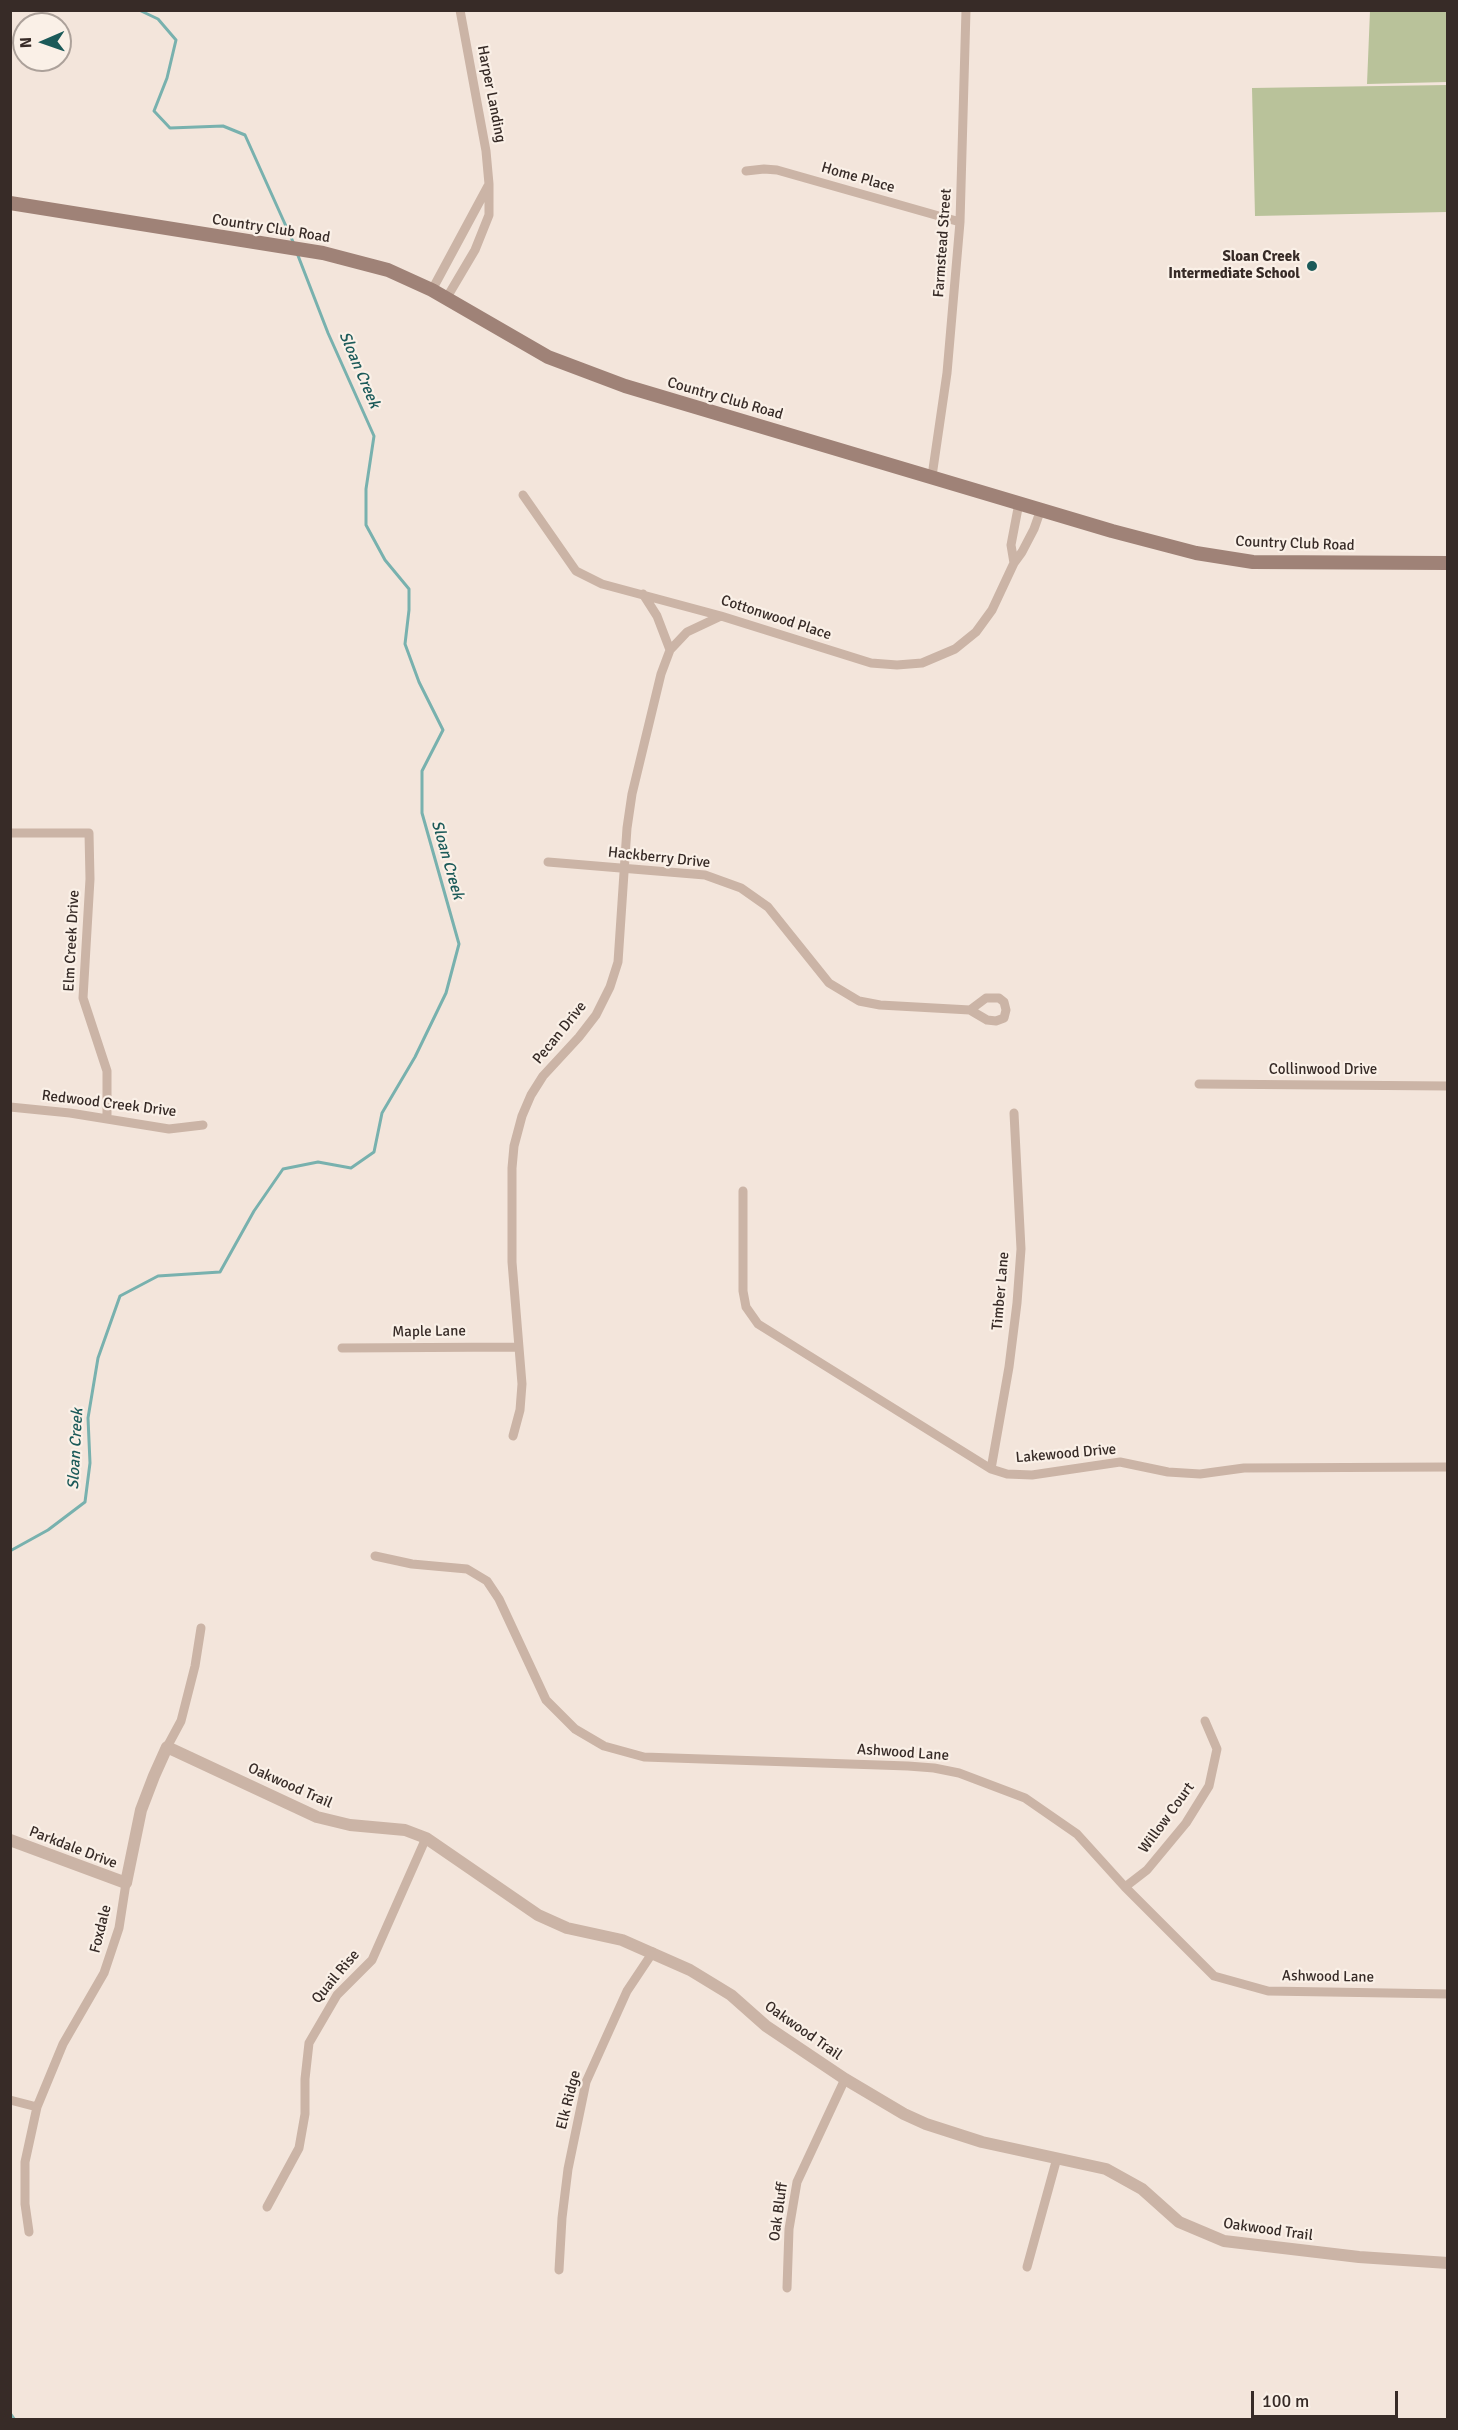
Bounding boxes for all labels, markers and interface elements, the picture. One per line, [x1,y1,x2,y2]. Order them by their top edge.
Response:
north arrow [12,12,72,72]
text: N [16,37,36,48]
street label: Harper Landing [473,44,509,144]
street label: Home Place [819,159,897,197]
street label: Farmstead Street [930,188,956,298]
street label: Country Club Road [211,211,331,247]
place label: Sloan Creek Intermediate School [1168,248,1300,283]
marker: Sloan Creek Intermediate School [1305,259,1319,273]
water label: Sloan Creek [334,329,384,411]
street label: Country Club Road [665,374,785,424]
street label: Country Club Road [1235,533,1355,555]
street label: Cottonwood Place [718,592,834,644]
water label: Sloan Creek [427,818,467,902]
street label: Hackberry Drive [607,844,711,872]
street label: Elm Creek Drive [60,890,84,992]
street label: Pecan Drive [529,998,591,1068]
street label: Collinwood Drive [1269,1061,1377,1079]
street label: Redwood Creek Drive [41,1087,177,1121]
street label: Timber Lane [989,1251,1013,1331]
street label: Maple Lane [392,1322,466,1342]
water label: Sloan Creek [64,1408,88,1490]
street label: Lakewood Drive [1015,1441,1117,1467]
street label: Ashwood Lane [856,1741,950,1765]
street label: Oakwood Trail [245,1759,335,1813]
street label: Willow Court [1135,1779,1199,1857]
street label: Parkdale Drive [26,1823,120,1873]
street label: Foxdale [86,1903,116,1955]
street label: Quail Rise [308,1947,364,2007]
street label: Ashwood Lane [1282,1967,1374,1987]
street label: Oakwood Trail [761,1998,845,2064]
street label: Elk Ridge [553,2069,585,2131]
street label: Oak Bluff [766,2181,792,2243]
street label: Oakwood Trail [1222,2215,1314,2245]
scale bar [1254,2379,1401,2417]
text: 100 m [1262,2390,1309,2412]

